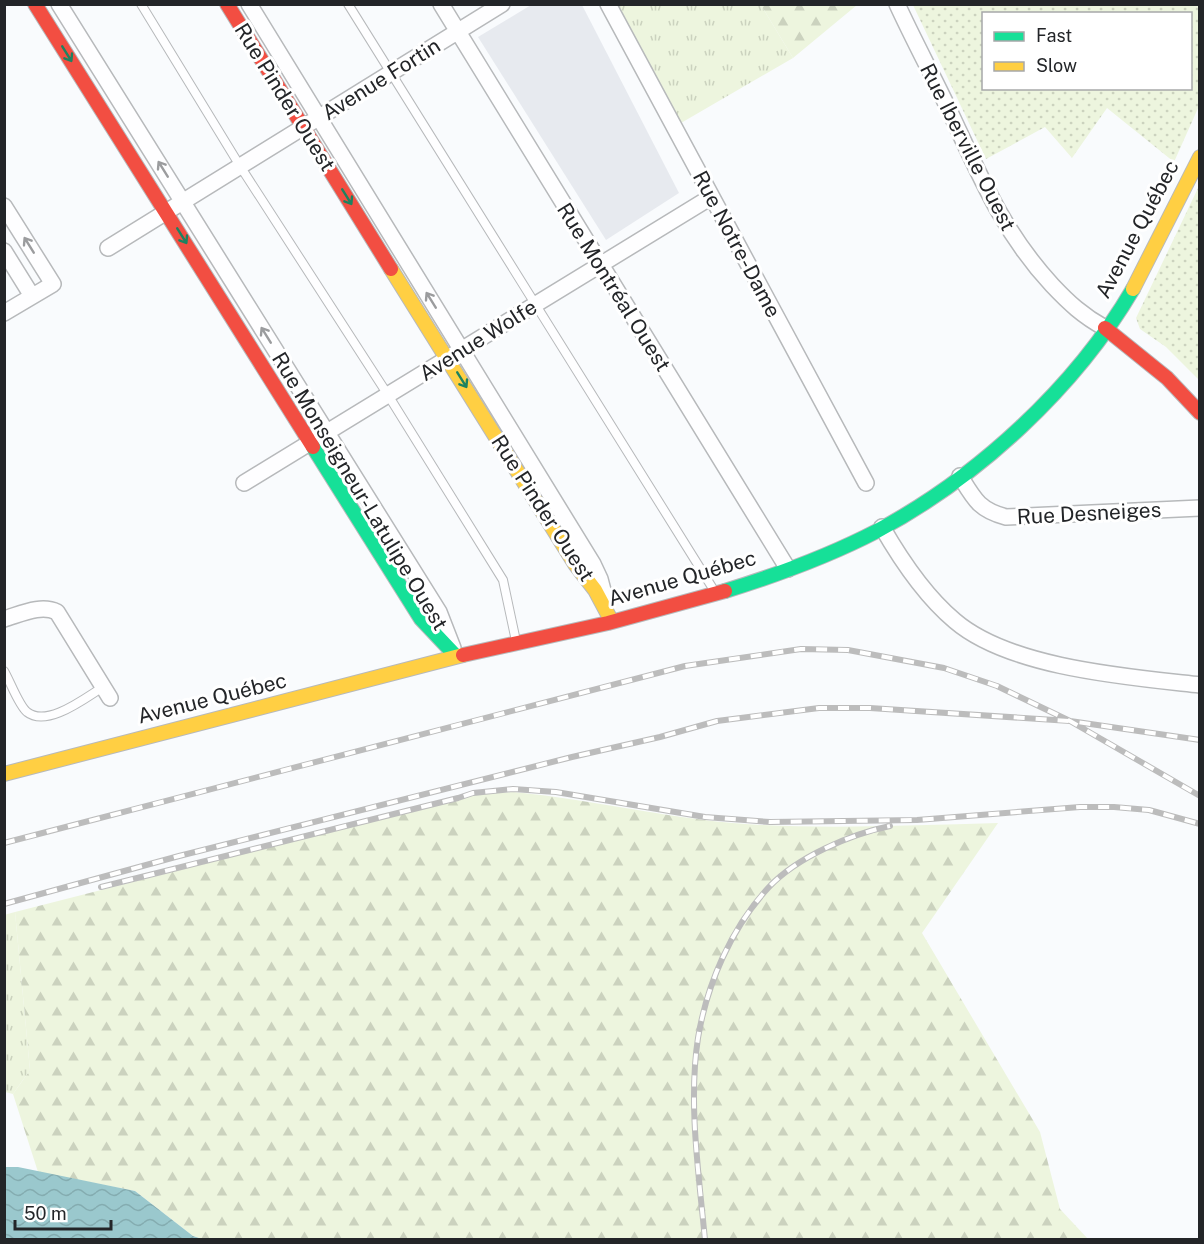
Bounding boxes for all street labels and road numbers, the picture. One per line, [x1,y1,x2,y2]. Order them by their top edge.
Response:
street label: Rue Pinder Ouest [229,18,341,176]
street label: Avenue Fortin [317,33,445,125]
street label: Rue Iberville Ouest [915,59,1021,235]
street label: Avenue Québec [1090,156,1184,302]
street label: Rue Notre-Dame [688,166,786,322]
street label: Rue Montréal Ouest [552,198,676,376]
street label: Avenue Wolfe [415,294,541,386]
street label: Rue Monseigneur-Latulipe Ouest [267,347,453,635]
street label: Rue Pinder Ouest [486,430,600,586]
street label: Rue Desneiges [1016,497,1162,529]
street label: Avenue Québec [605,545,759,611]
street label: Avenue Québec [135,667,289,729]

